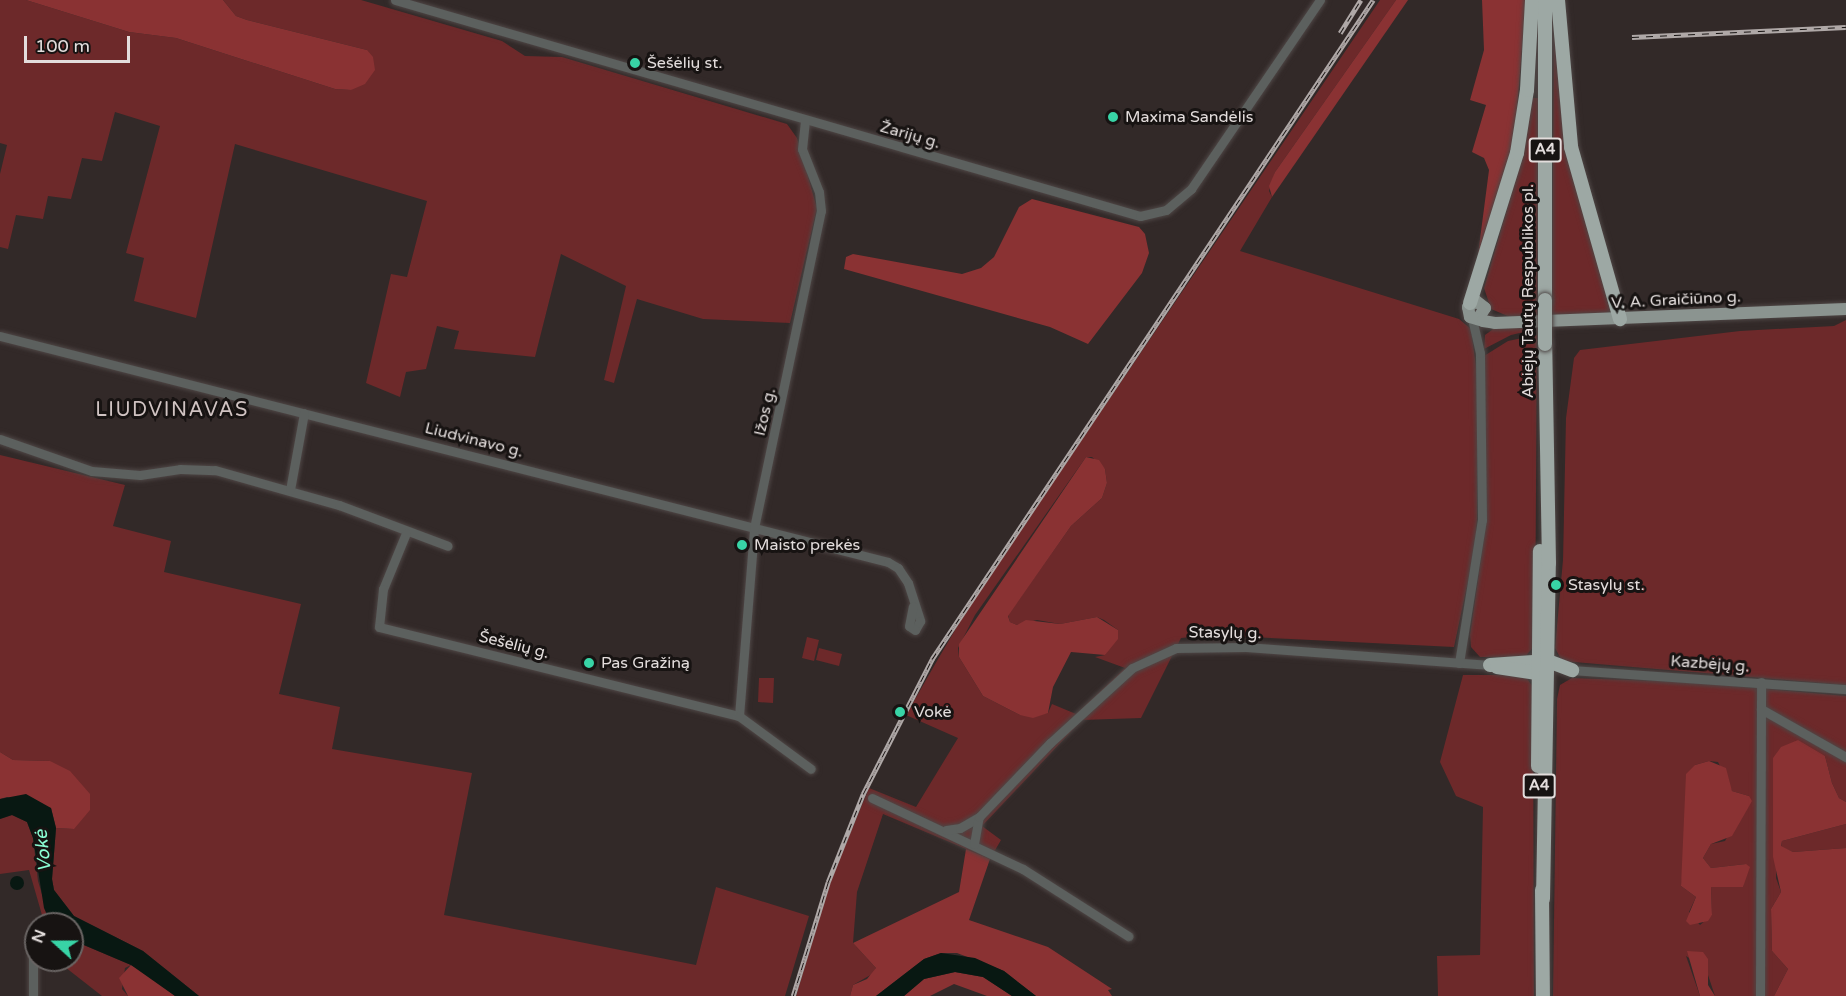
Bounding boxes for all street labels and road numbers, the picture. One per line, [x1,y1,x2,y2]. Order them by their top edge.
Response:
street label: Žarijų g. [878,117,942,153]
road number: A4 [1528,138,1562,162]
street label: Abiejų Tautų Respublikos pl. [1518,184,1538,398]
street label: V. A. Graičiūno g. [1611,287,1741,313]
street label: Ižos g. [750,386,780,438]
street label: Liudvinavo g. [423,419,525,461]
street label: Stasylų g. [1188,623,1262,643]
street label: Šešėlių g. [477,627,551,663]
street label: Kazbėjų g. [1670,652,1750,676]
road number: A4 [1522,774,1556,798]

